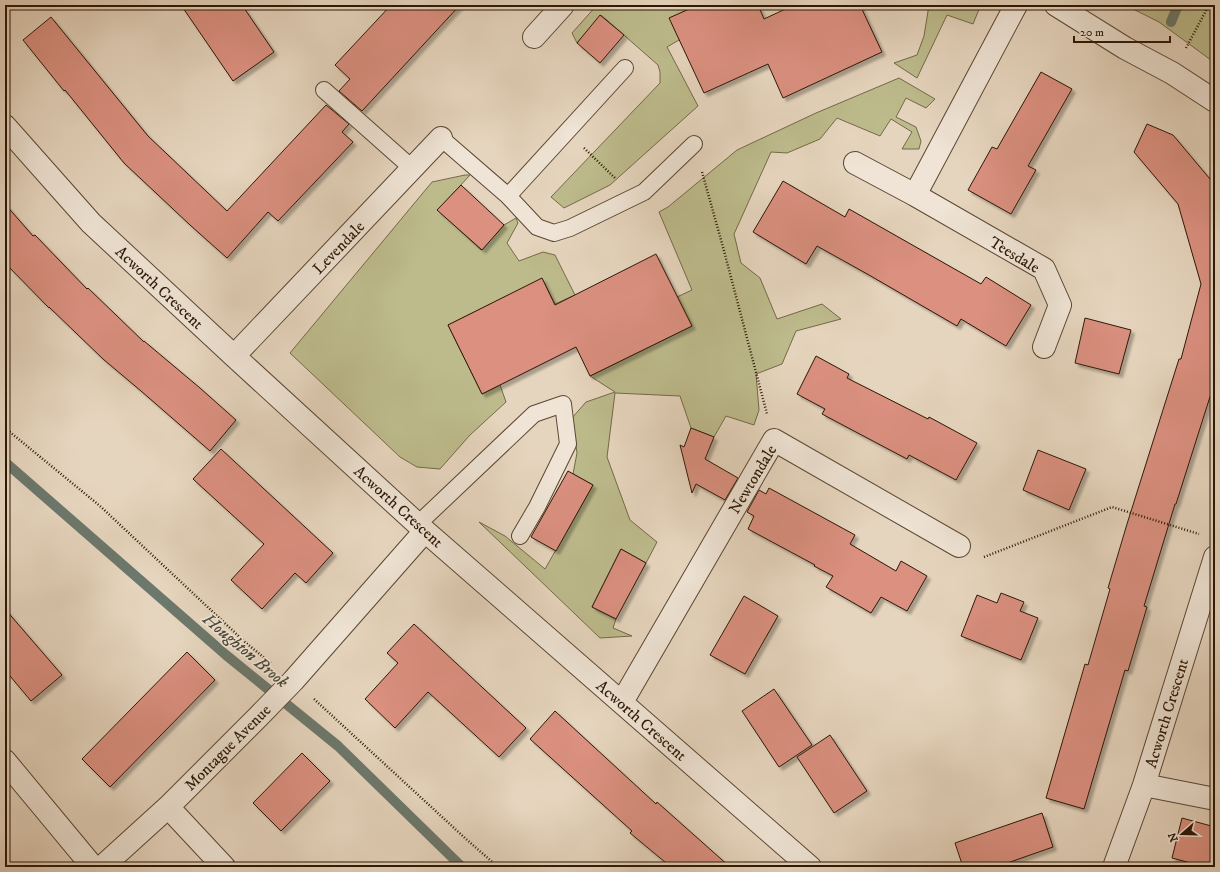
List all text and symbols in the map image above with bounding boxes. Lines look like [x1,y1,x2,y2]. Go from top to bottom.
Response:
scale bar [1074,18,1170,44]
text: 20 m [1080,25,1104,40]
street label: Levendale [309,217,369,278]
street label: Teesdale [986,232,1044,278]
street label: Acworth Crescent [111,242,208,334]
street label: Newtondale [724,441,781,518]
street label: Acworth Crescent [350,461,447,552]
water label: Houghton Brook [197,608,293,694]
street label: Acworth Crescent [1141,656,1193,770]
street label: Acworth Crescent [592,676,691,765]
street label: Montague Avenue [180,700,275,795]
north arrow [1162,814,1202,854]
text: N [1165,830,1182,844]

